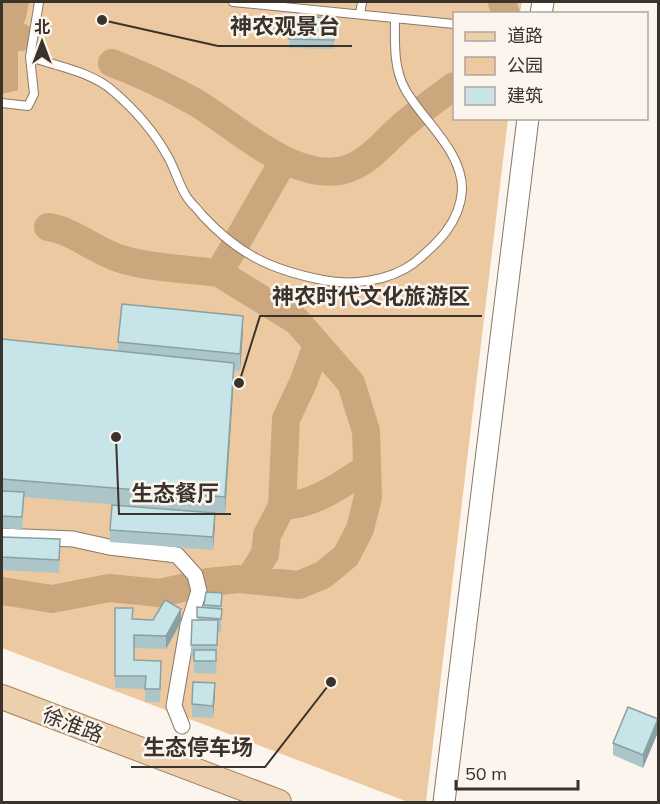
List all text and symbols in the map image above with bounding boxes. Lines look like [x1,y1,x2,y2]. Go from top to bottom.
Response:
callout: 神农观景台 [218,6,352,46]
north arrow [12,12,72,72]
text: 神农观景台 [230,12,340,40]
legend [453,12,648,120]
text: 北 [34,17,50,37]
text: 道路 [507,24,543,47]
text: 公园 [507,54,543,77]
text: 建筑 [507,84,543,107]
callout: 神农时代文化旅游区 [260,276,482,316]
text: 神农时代文化旅游区 [272,282,470,310]
callout: 生态餐厅 [119,474,231,514]
text: 生态餐厅 [131,479,219,507]
street label: 徐淮路 [39,701,107,747]
callout: 生态停车场 [131,727,265,767]
text: 生态停车场 [143,733,253,761]
scale bar [456,753,578,791]
text: 50 m [465,762,507,785]

